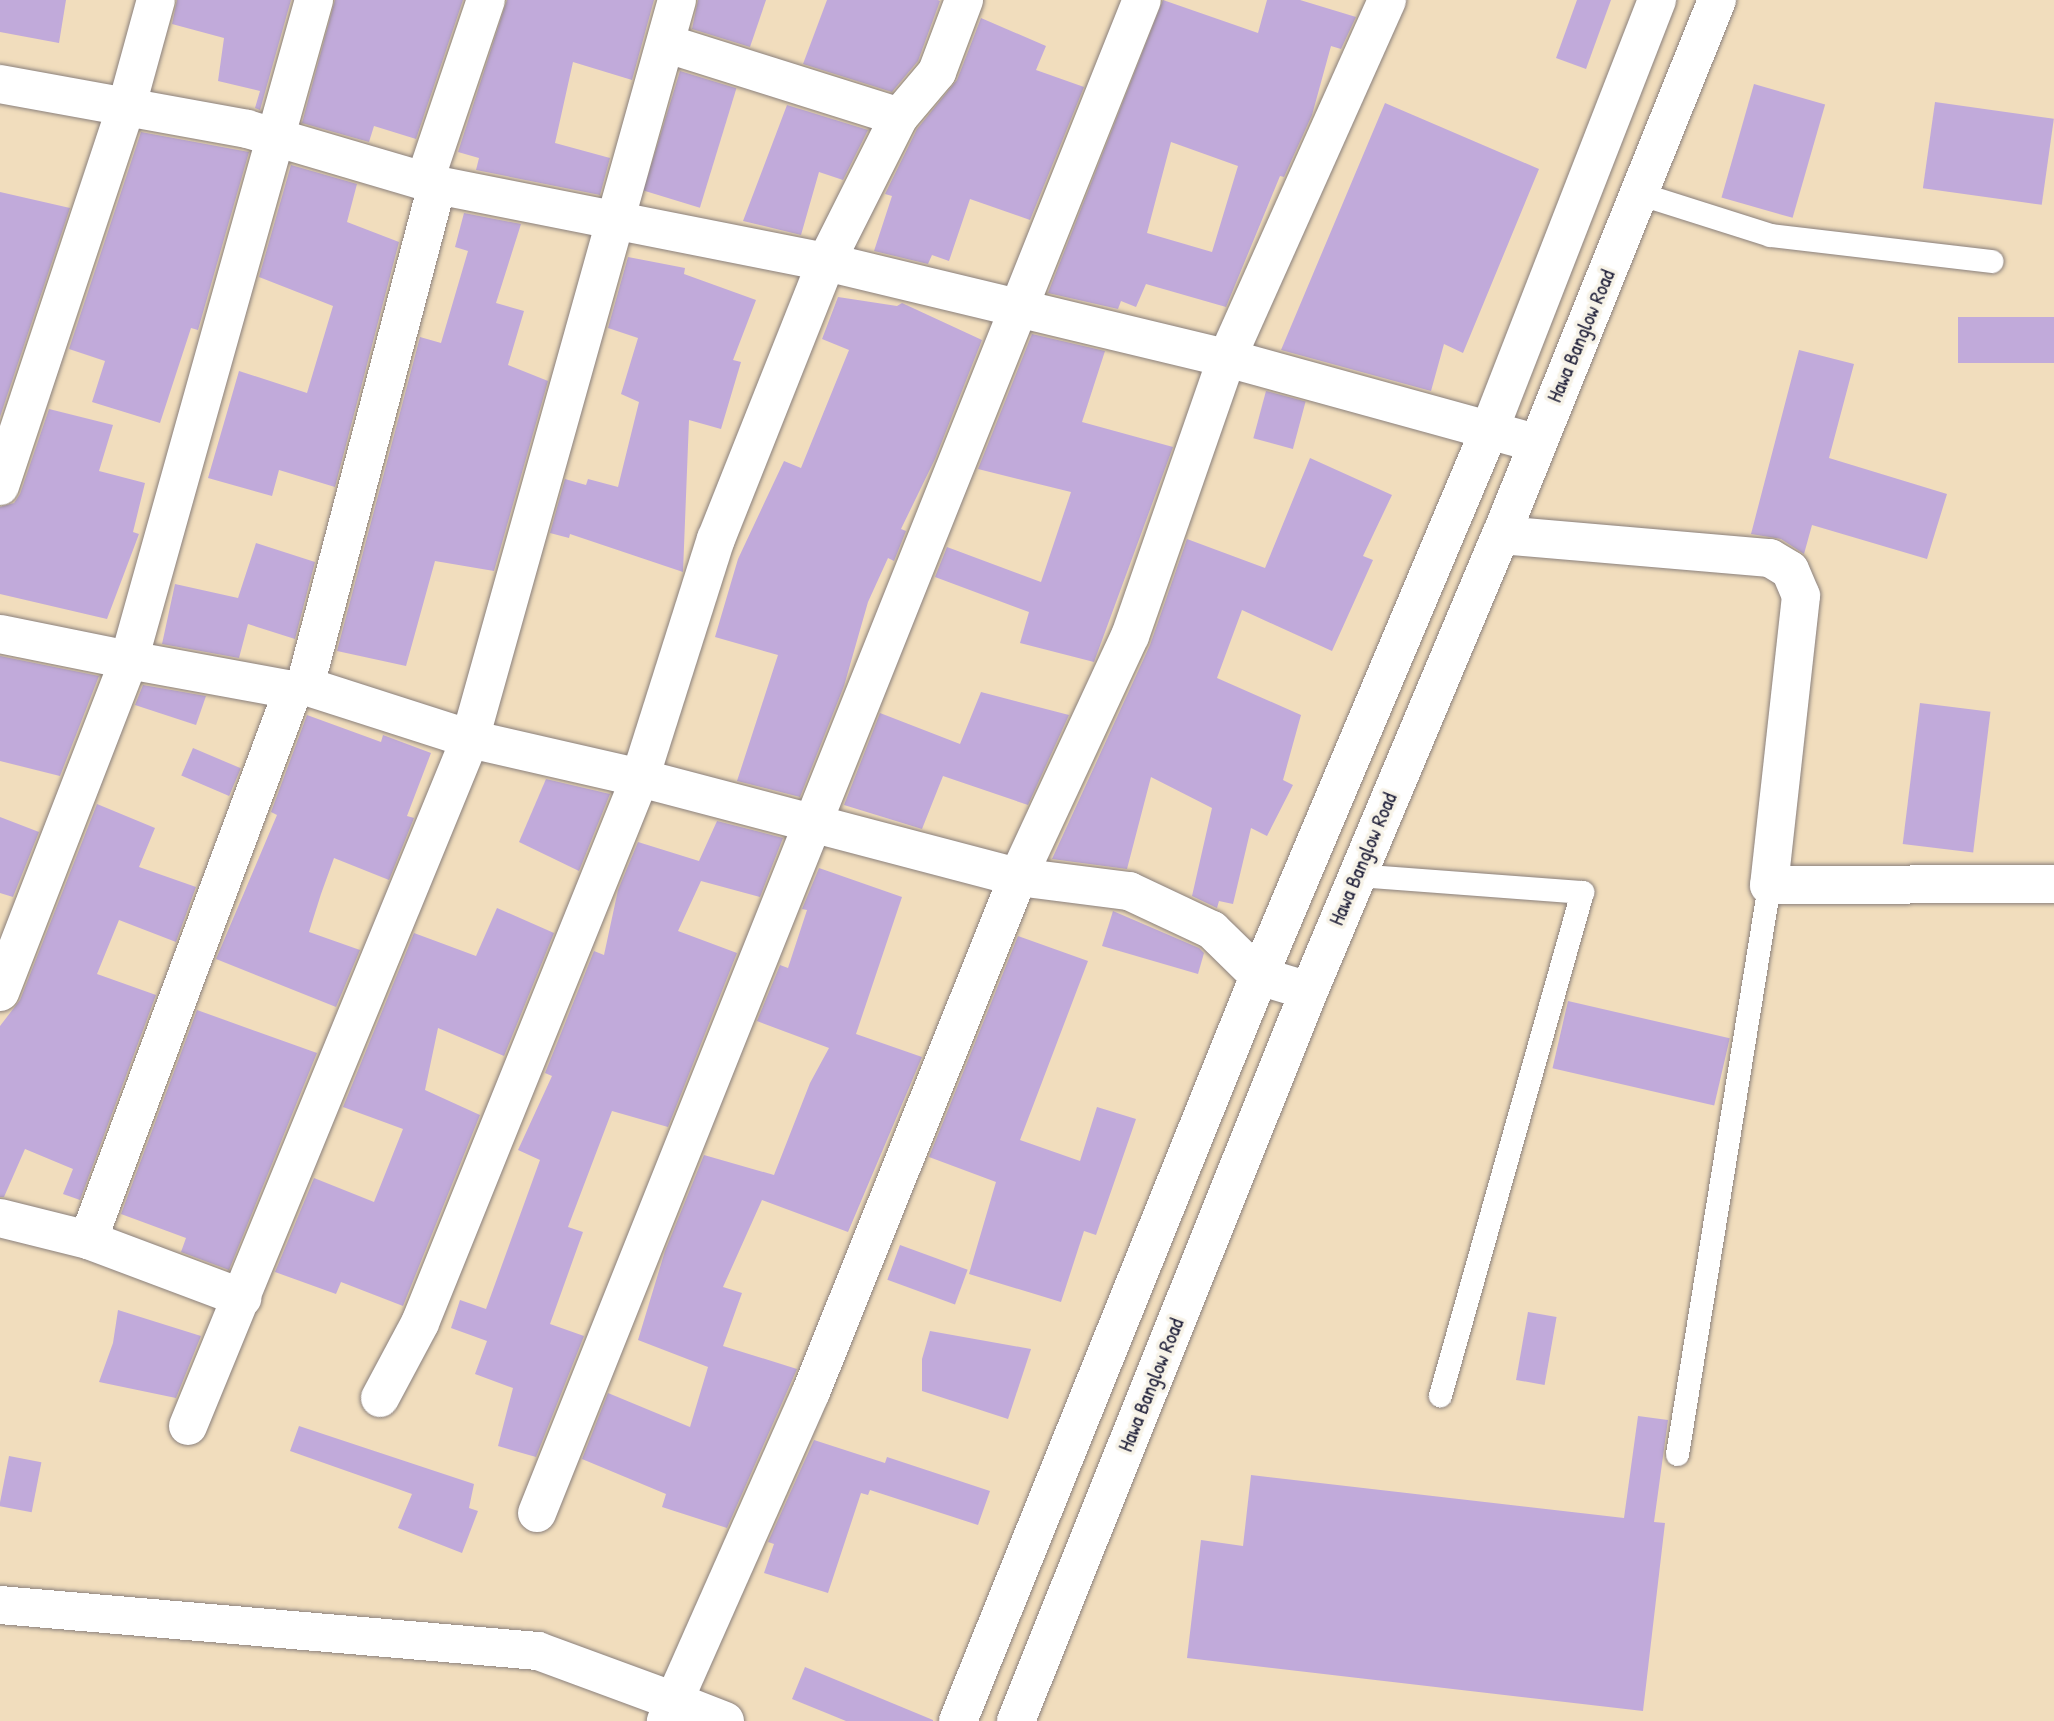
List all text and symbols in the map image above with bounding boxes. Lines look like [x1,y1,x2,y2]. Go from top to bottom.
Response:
street label: Hawa Banglow Road [1542,266,1620,406]
street label: Hawa Banglow Road [1324,789,1402,929]
street label: Hawa Banglow Road [1113,1315,1189,1455]

